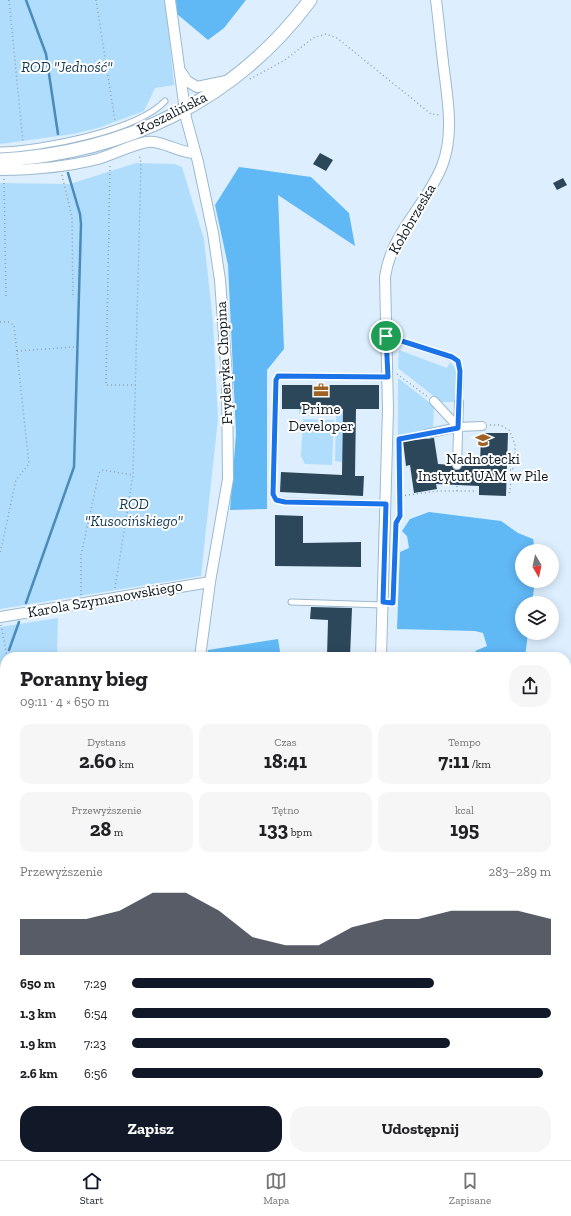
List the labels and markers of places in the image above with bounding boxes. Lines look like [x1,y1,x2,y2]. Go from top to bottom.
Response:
pin [369,319,403,353]
office icon: Prime Developer [312,381,330,399]
place label: Prime Developer [288,400,354,435]
school or university icon: Nadnotecki Instytut UAM w Pile [474,431,492,449]
place label: Nadnotecki Instytut UAM w Pile [418,450,548,485]

